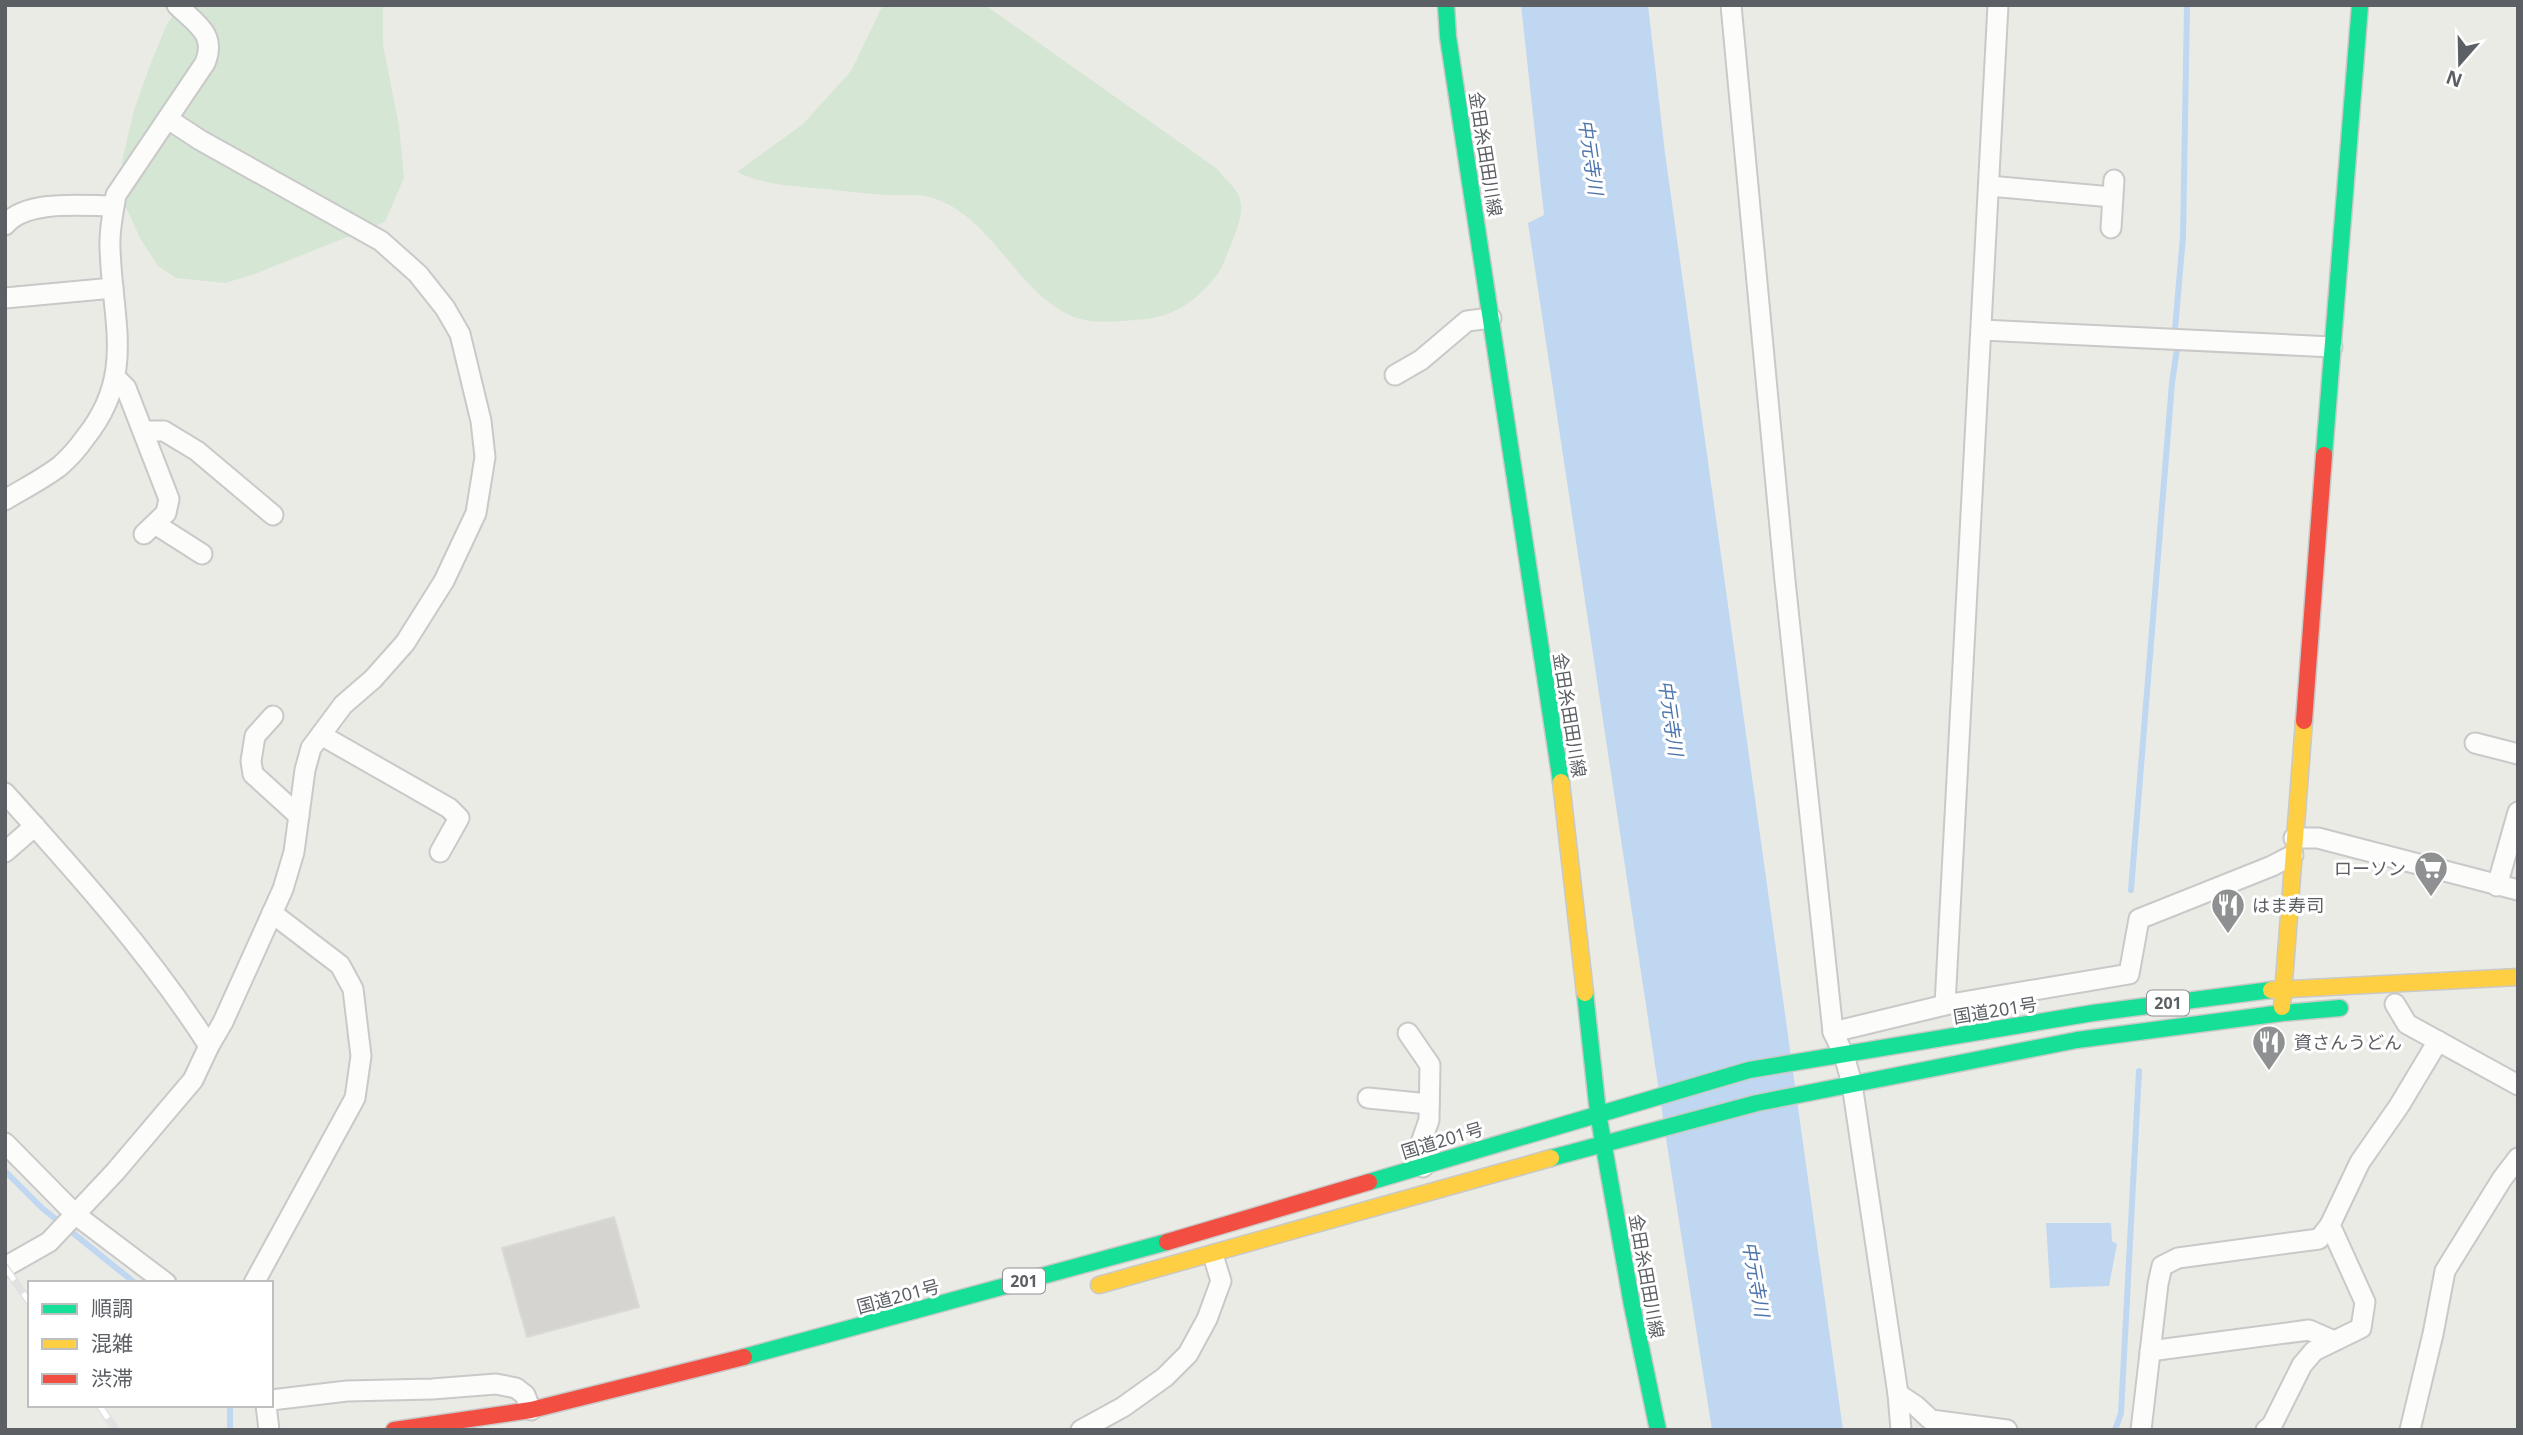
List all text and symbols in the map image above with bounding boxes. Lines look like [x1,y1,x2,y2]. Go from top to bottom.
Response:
north arrow [2425,28,2495,98]
text: N [2442,64,2466,94]
street label: 金田糸田田川線 [1464,90,1508,218]
water label: 中元寺川 [1573,118,1609,198]
street label: 金田糸田田川線 [1548,651,1592,779]
water label: 中元寺川 [1653,679,1689,759]
supermarket icon: ローソン [2412,849,2450,898]
place label: ローソン [2334,856,2406,880]
restaurant icon: はま寿司 [2209,886,2247,935]
place label: はま寿司 [2252,893,2324,917]
road number: 201 [2147,990,2189,1015]
street label: 国道201号 [1951,992,2039,1028]
restaurant icon: 資さんうどん [2250,1023,2288,1072]
place label: 資さんうどん [2294,1030,2402,1054]
street label: 国道201号 [1398,1116,1486,1164]
street label: 金田糸田田川線 [1624,1212,1670,1340]
water label: 中元寺川 [1737,1239,1776,1321]
road number: 201 [1003,1268,1045,1294]
street label: 国道201号 [854,1273,942,1319]
legend [28,1281,273,1407]
text: 順調 [91,1294,133,1322]
text: 混雑 [91,1329,133,1357]
text: 渋滞 [91,1364,133,1392]

